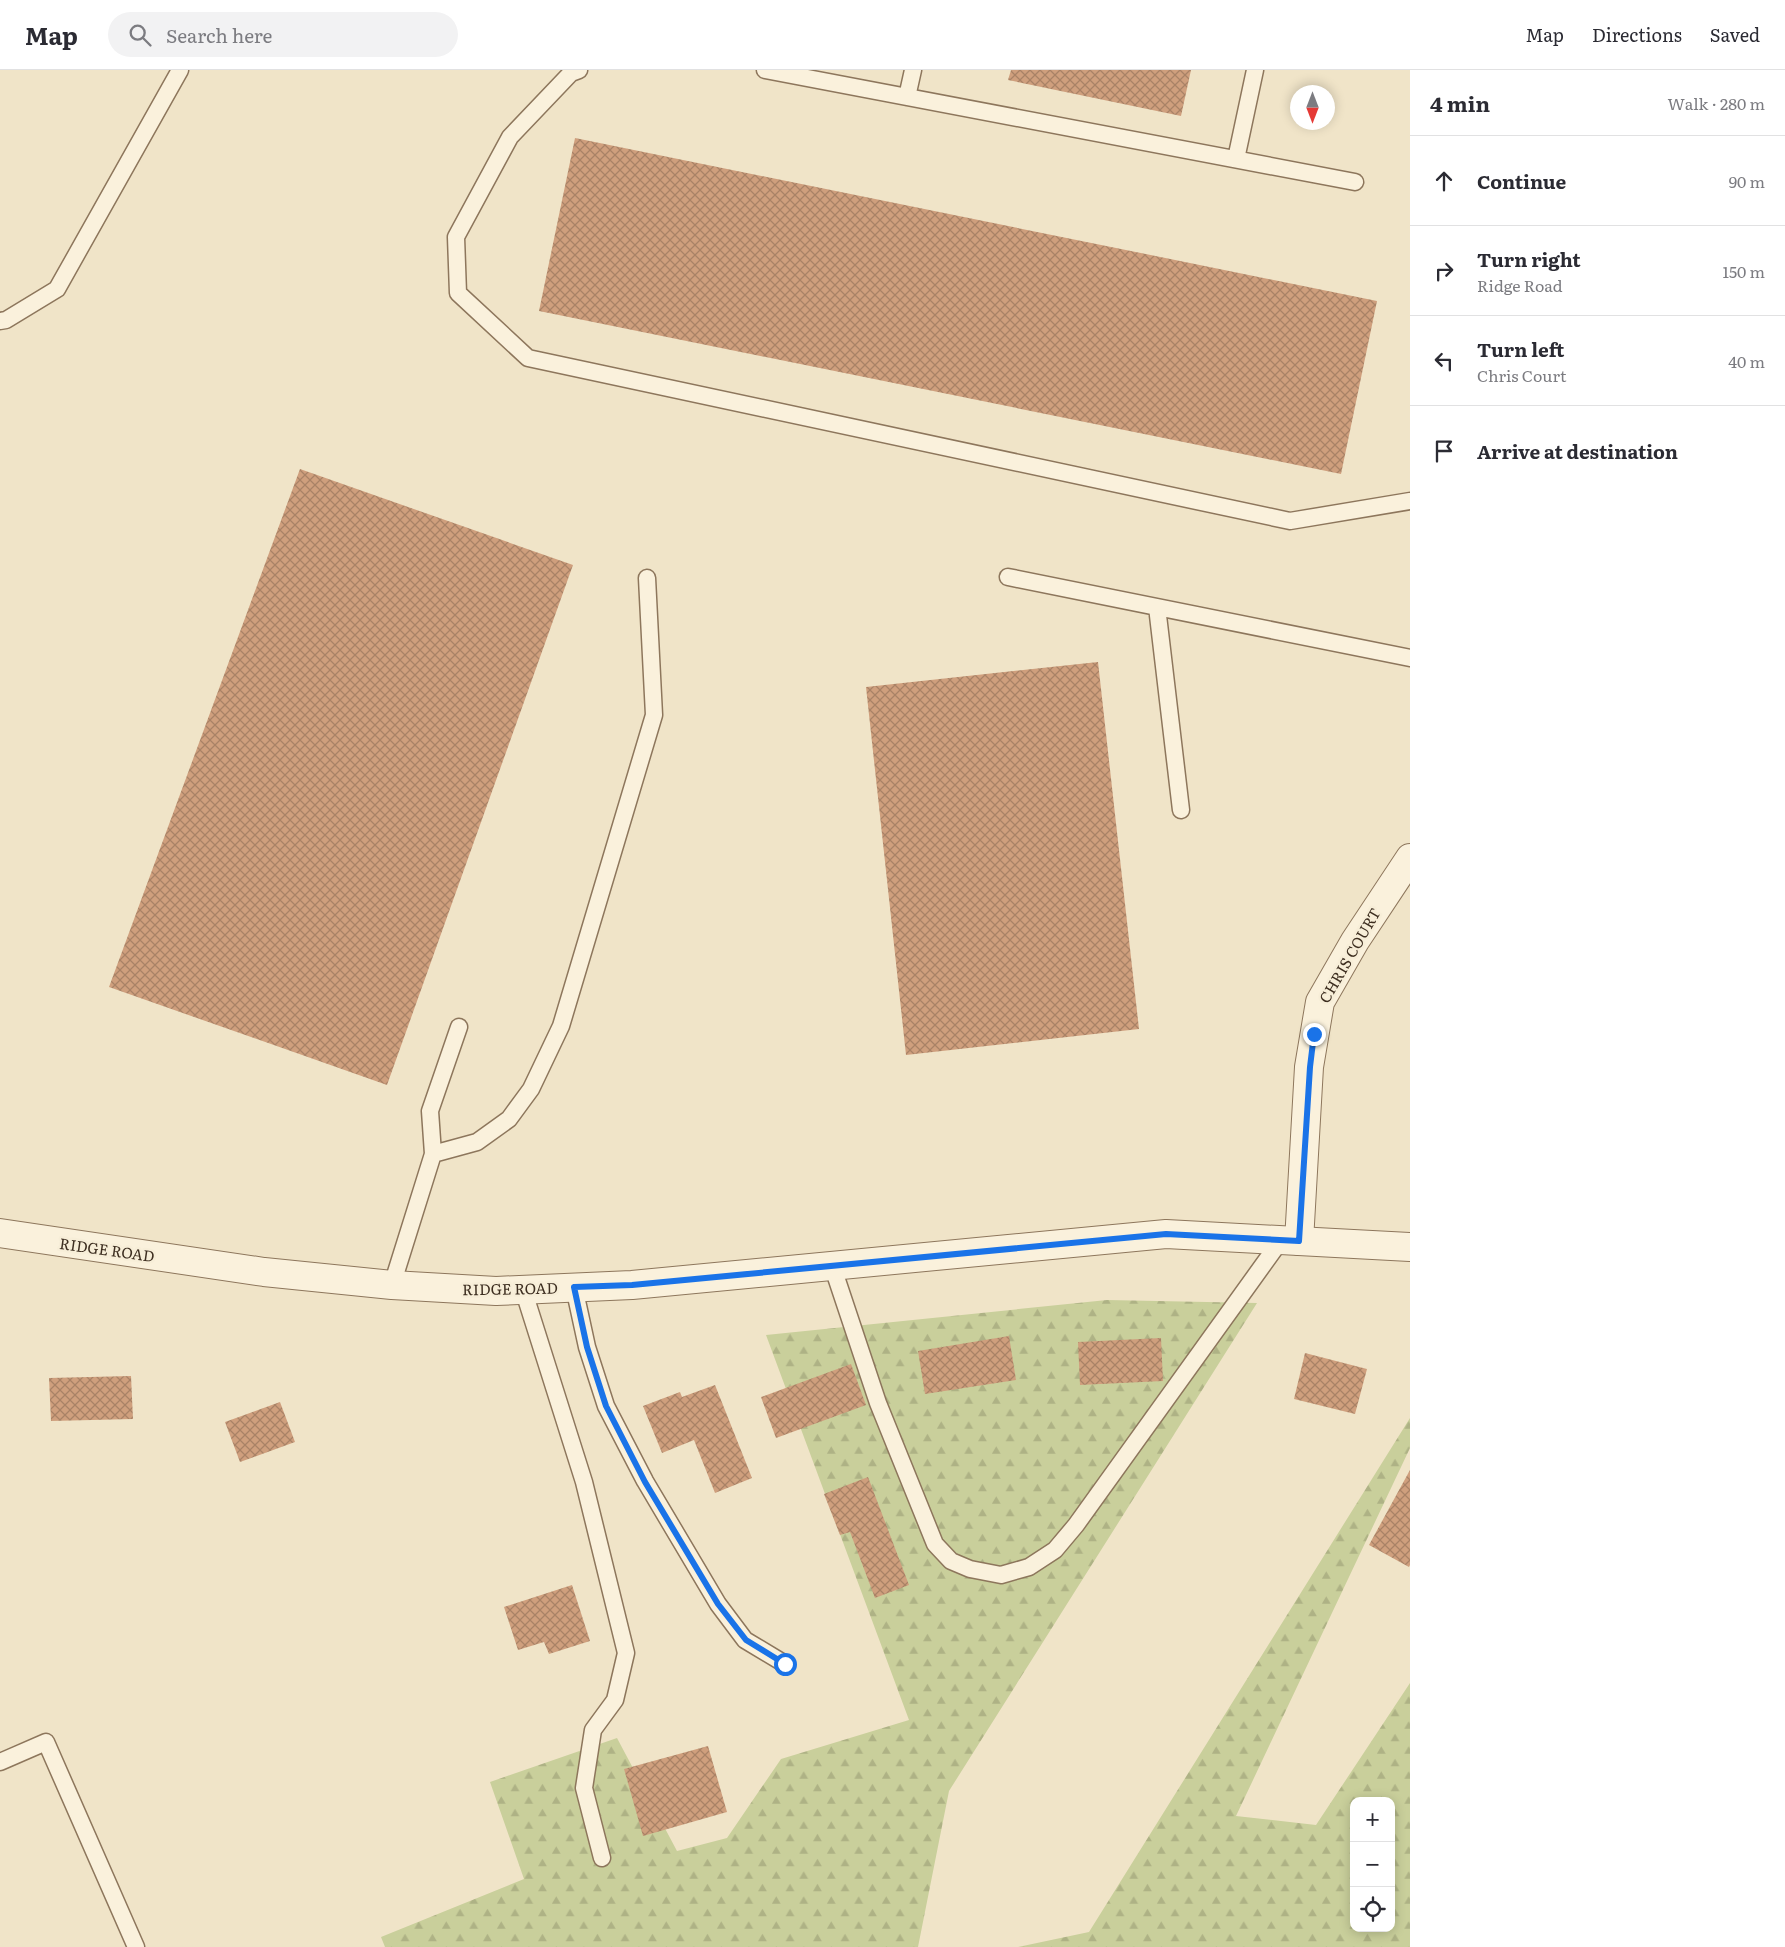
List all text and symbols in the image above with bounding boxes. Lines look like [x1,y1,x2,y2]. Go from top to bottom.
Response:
search box [108,12,458,57]
text: Map [25,17,78,52]
icon: search [126,21,154,49]
text: Search here [166,21,272,49]
text: Map [1526,21,1564,48]
text: Directions [1592,21,1682,48]
text: Saved [1710,21,1760,48]
north arrow [1290,85,1335,130]
text: 4 min [1430,87,1490,118]
text: Walk · 280 m [1667,91,1765,115]
icon: ahead [1430,167,1458,195]
text: Continue [1477,167,1566,195]
text: 90 m [1729,169,1765,193]
text: Turn right [1477,245,1581,273]
icon: right [1430,257,1458,285]
text: 150 m [1722,259,1765,283]
text: Ridge Road [1477,273,1563,297]
text: Turn left [1477,335,1564,363]
icon: left [1430,347,1458,375]
text: 40 m [1728,349,1765,373]
text: Chris Court [1477,363,1566,387]
icon: arrive [1430,437,1458,465]
text: Arrive at destination [1477,437,1678,465]
street label: CHRIS COURT [1312,903,1386,1007]
route end [1303,1023,1326,1046]
street label: RIDGE ROAD [58,1231,156,1267]
street label: RIDGE ROAD [462,1276,558,1300]
route start [774,1653,797,1676]
map controls [1350,1797,1395,1932]
button: + [1350,1797,1395,1842]
button: − [1350,1842,1395,1887]
button: locate [1350,1887,1395,1932]

